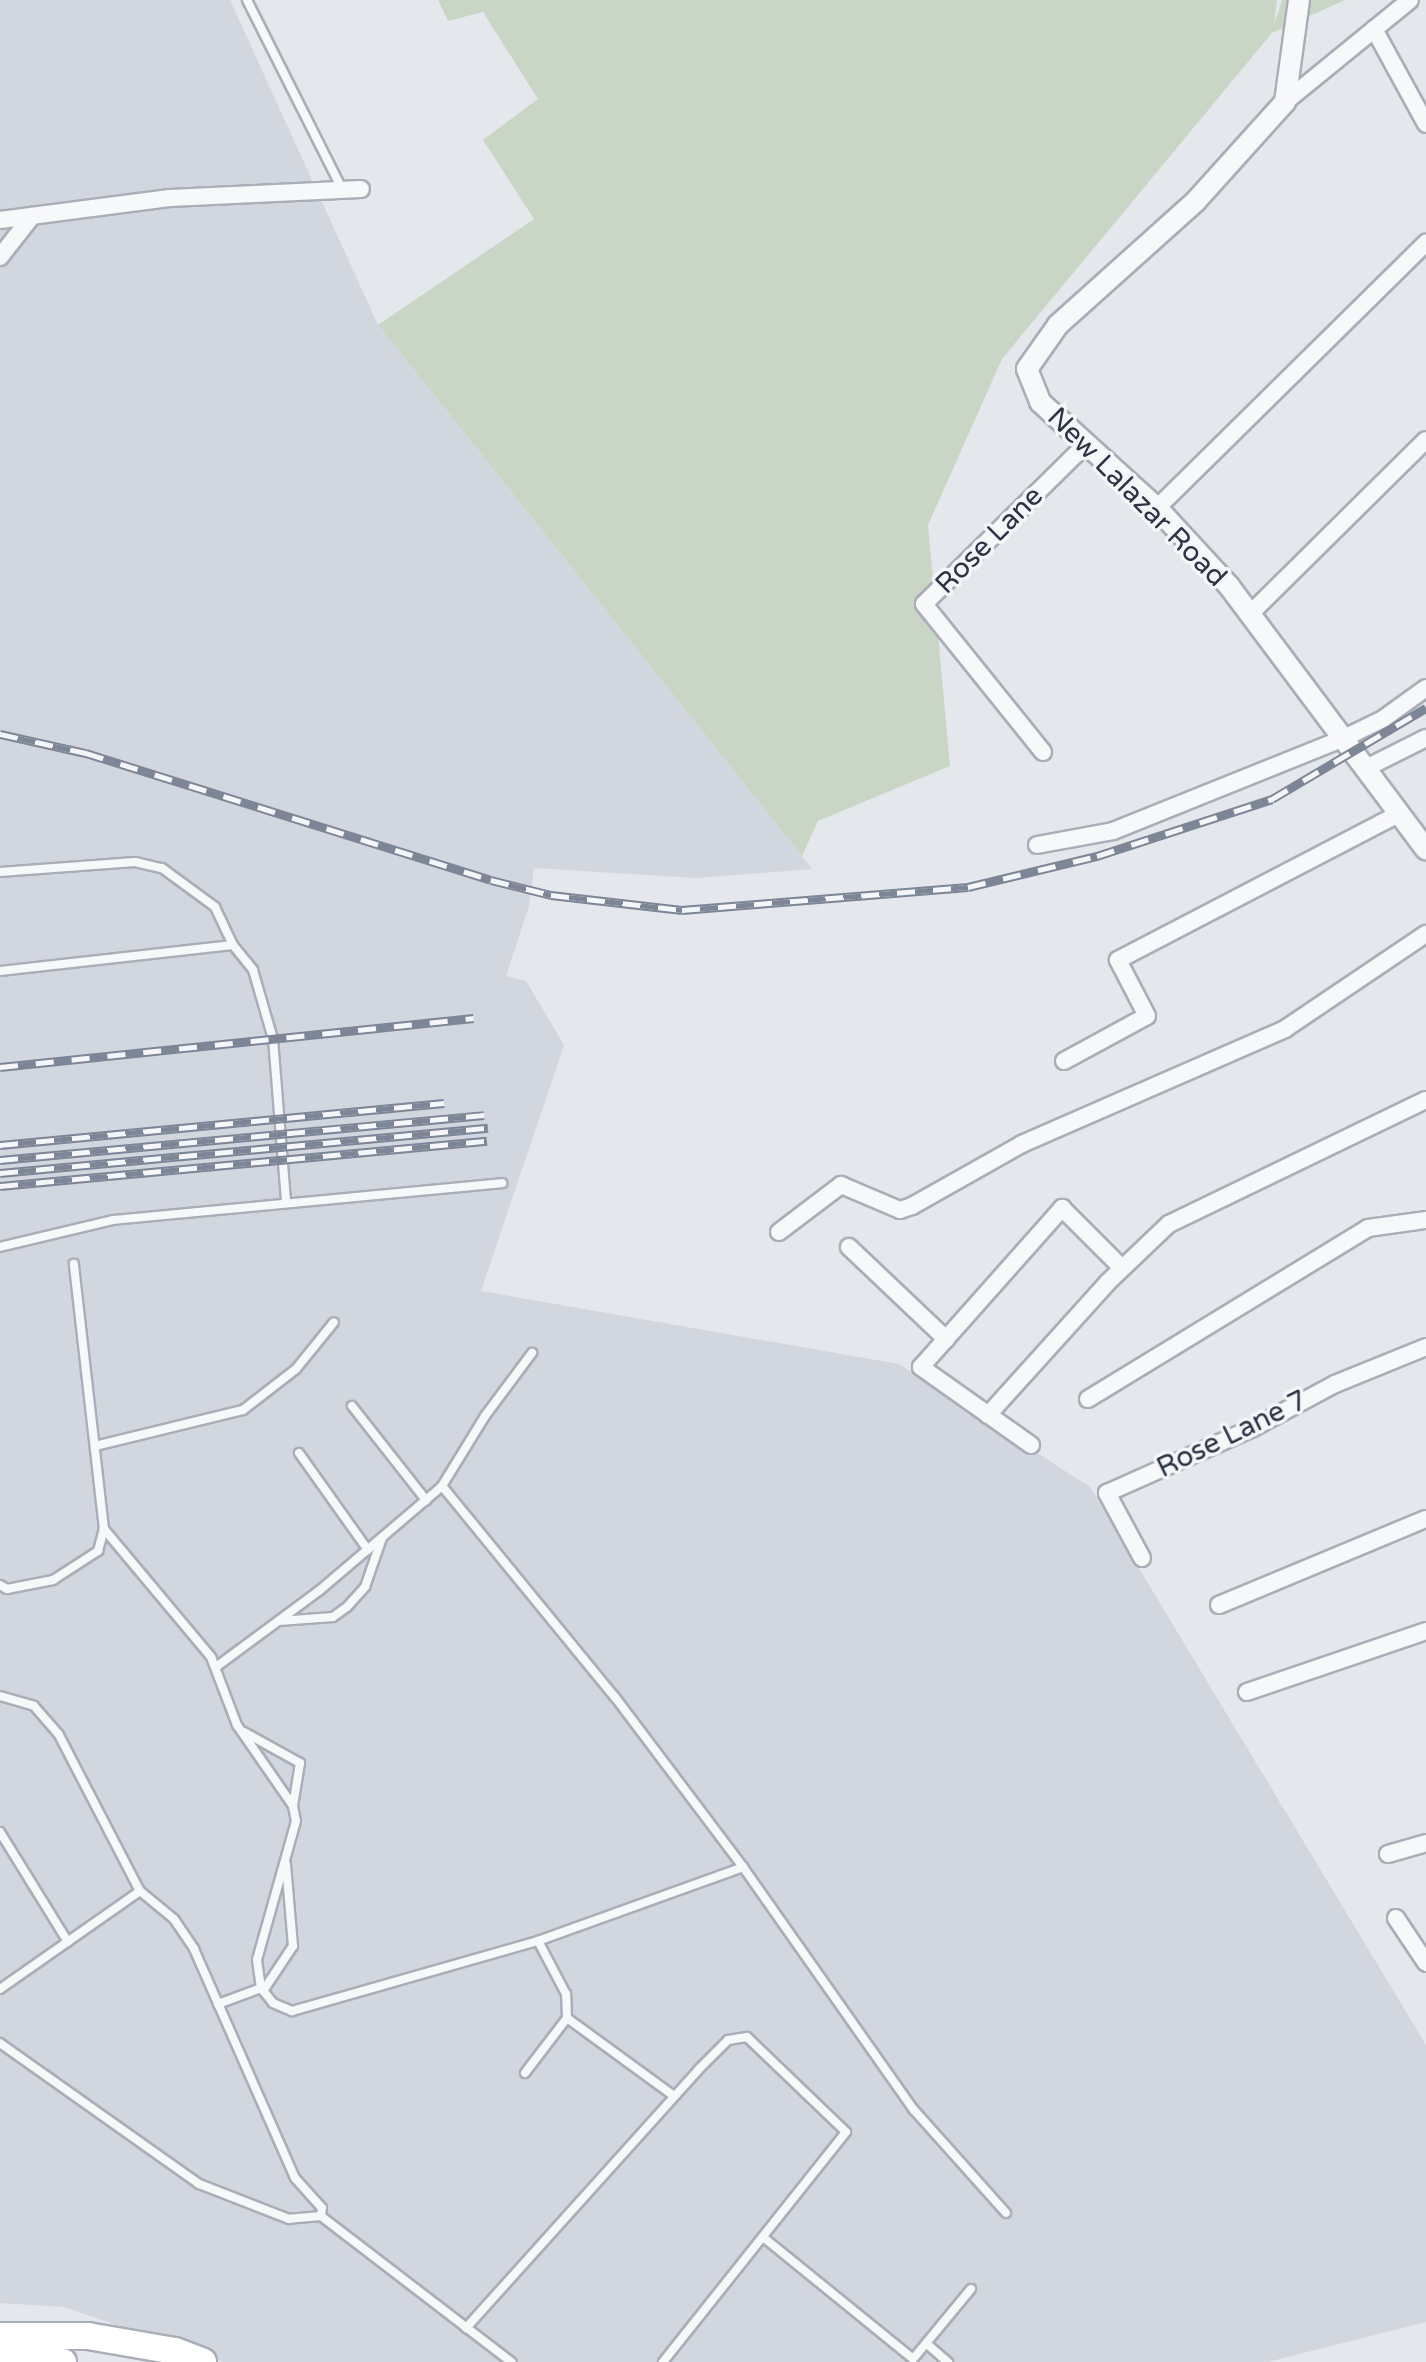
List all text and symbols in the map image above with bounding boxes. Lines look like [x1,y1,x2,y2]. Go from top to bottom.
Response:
street label: New Lalazar Road [1040,400,1234,594]
street label: Rose Lane [928,479,1050,601]
street label: Rose Lane 7 [1151,1383,1313,1485]

